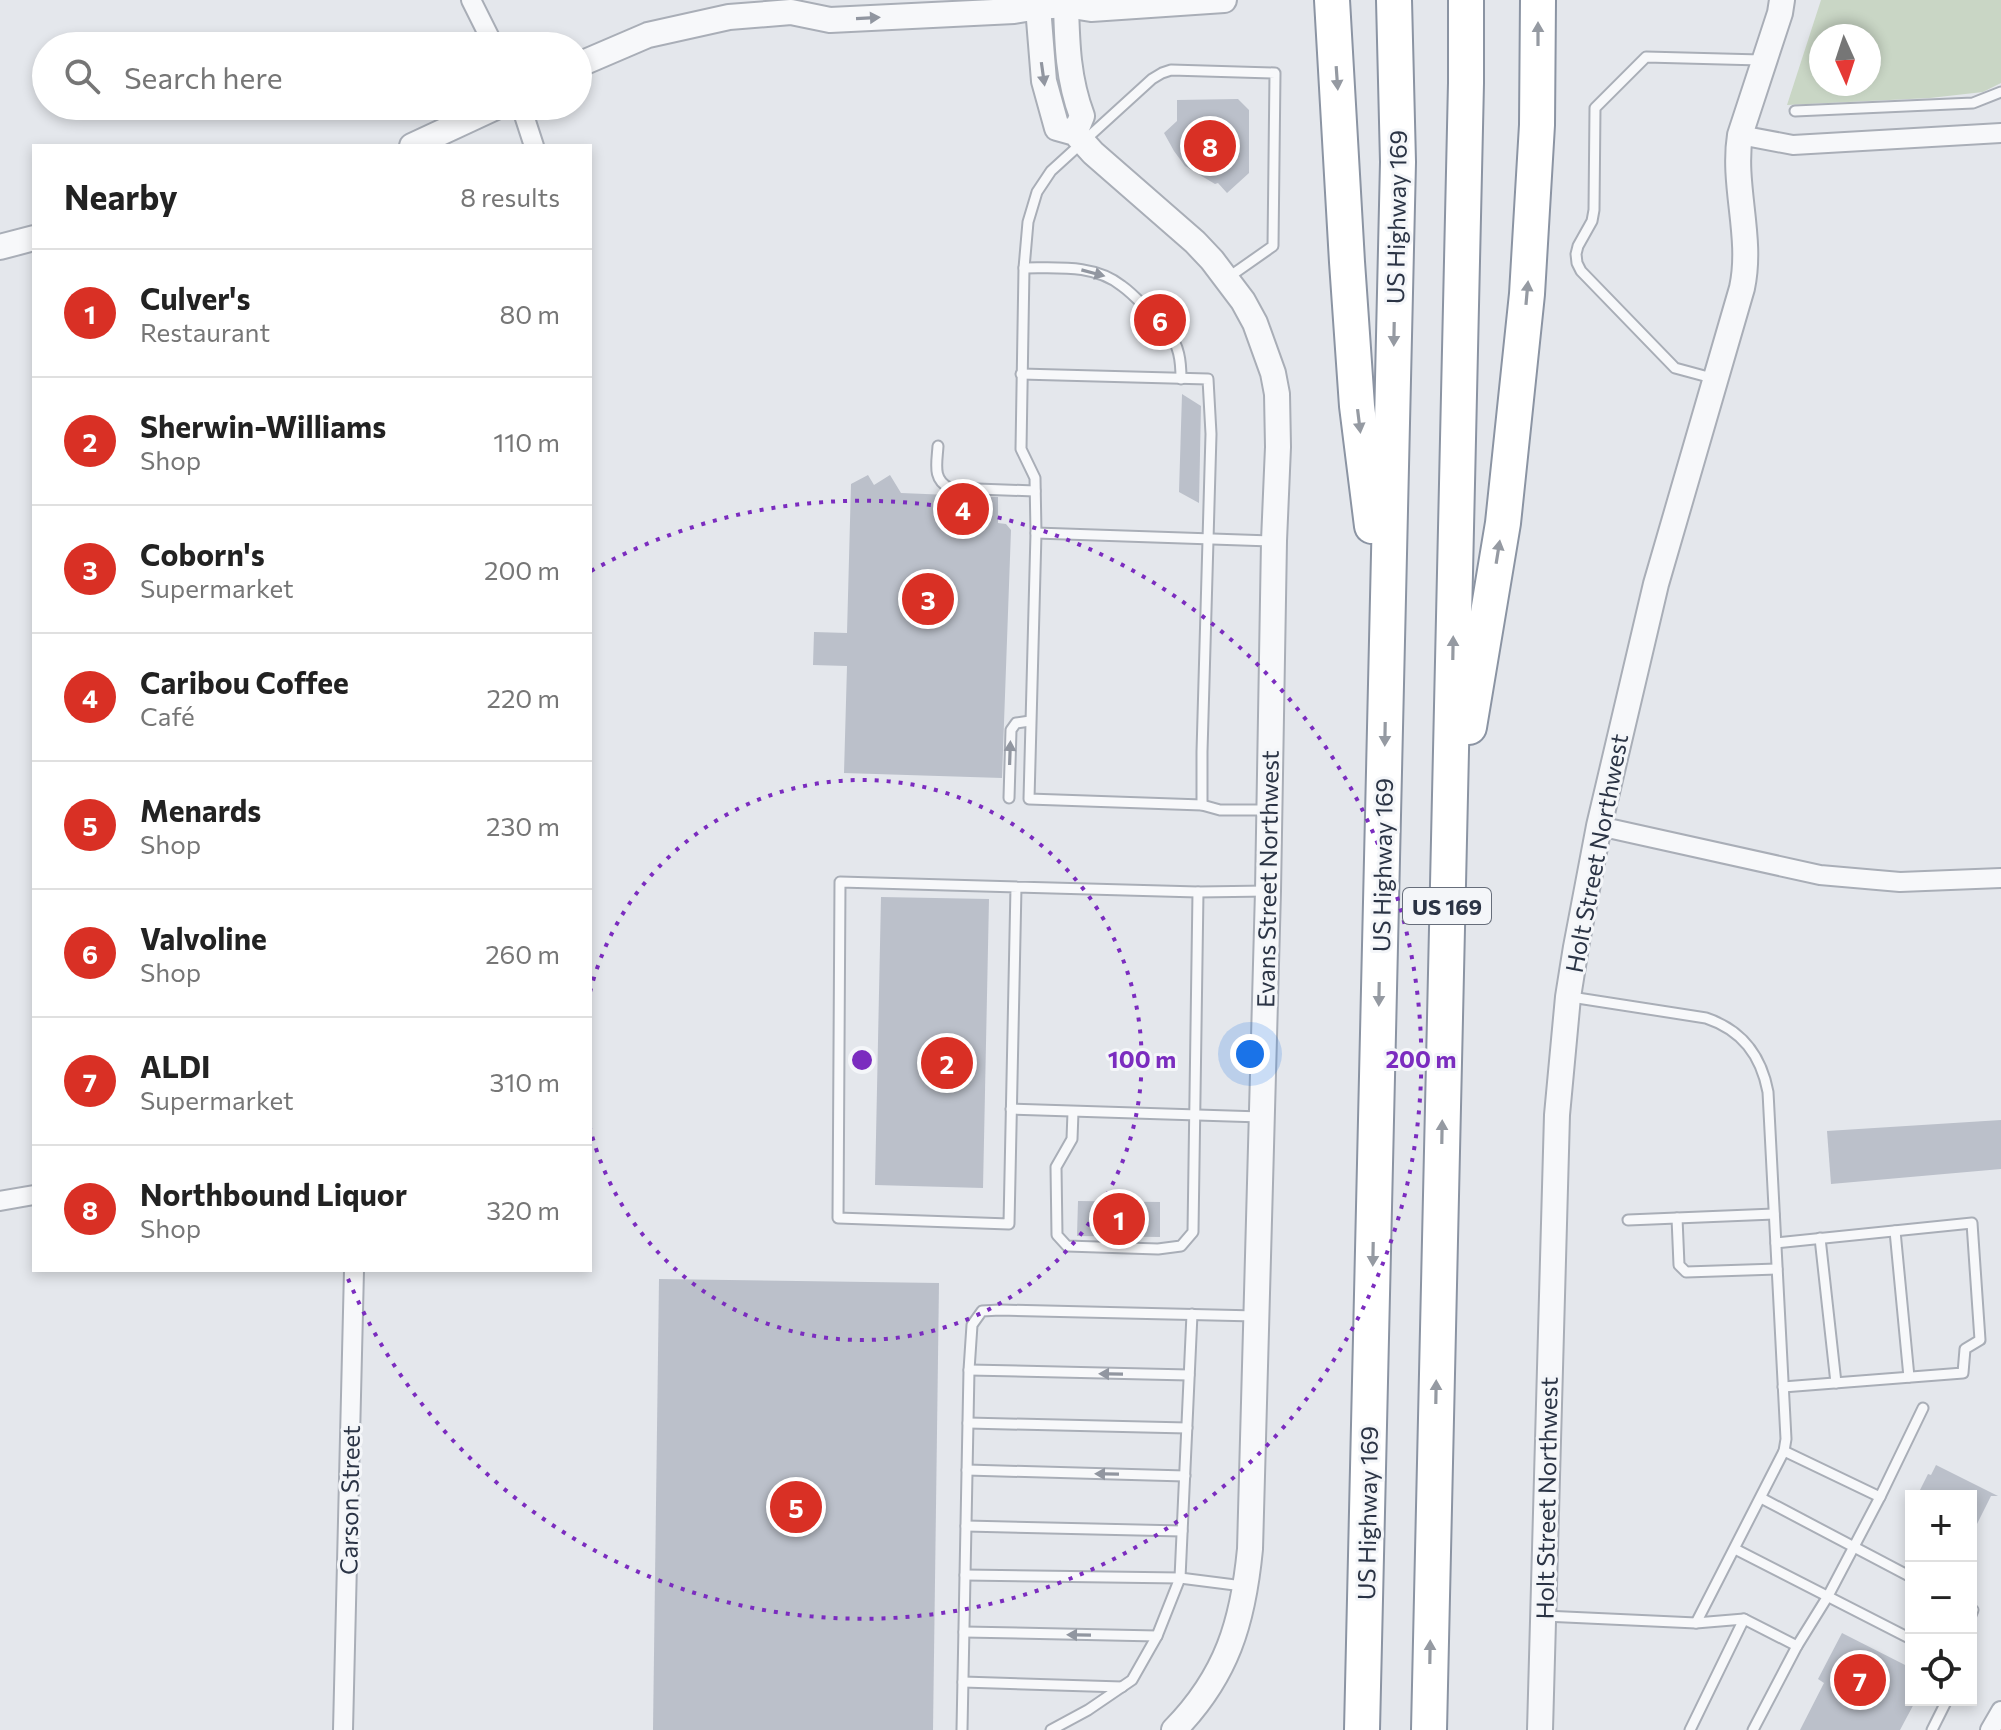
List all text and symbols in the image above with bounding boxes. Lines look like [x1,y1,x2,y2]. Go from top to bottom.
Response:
one-way arrow [856,11,881,24]
one-way arrow [1532,21,1544,46]
north arrow [1809,24,1881,96]
search box [32,32,592,120]
icon: search [60,54,104,98]
text: Search here [124,58,283,95]
one-way arrow [1037,61,1050,86]
one-way arrow [1331,66,1344,91]
pin: 8 [1184,116,1236,176]
street label: US Highway 169 [1380,130,1412,304]
text: Nearby [64,175,178,217]
text: 8 results [460,181,560,212]
one-way arrow [1081,267,1106,279]
text: Culver's [140,279,250,316]
one-way arrow [1521,280,1534,305]
pin: 6 [1134,290,1186,350]
text: 1 [84,298,96,329]
text: 80 m [500,298,560,329]
text: Restaurant [140,316,270,347]
one-way arrow [1388,322,1400,347]
text: Sherwin-Williams [140,407,386,444]
one-way arrow [1353,409,1366,434]
text: 2 [83,426,97,457]
text: 110 m [493,426,560,457]
text: Shop [140,444,201,475]
pin: 4 [937,479,989,539]
text: Coborn's [140,535,265,572]
one-way arrow [1492,539,1505,564]
text: 3 [82,554,98,585]
text: 200 m [484,554,560,585]
pin: 3 [902,569,954,629]
text: Supermarket [140,572,294,603]
one-way arrow [1447,635,1459,660]
text: Caribou Coffee [140,663,349,700]
text: 4 [82,682,98,713]
text: 220 m [487,682,560,713]
text: Café [140,700,195,731]
one-way arrow [1378,722,1391,747]
street label: Holt Street Northwest [1559,731,1633,975]
one-way arrow [1004,740,1017,765]
street label: Evans Street Northwest [1250,750,1284,1008]
street label: US Highway 169 [1366,778,1398,952]
text: Menards [140,791,261,828]
text: 5 [82,810,98,841]
text: 230 m [486,810,560,841]
text: Shop [140,828,201,859]
road number: US 169 [1403,888,1491,924]
text: Valvoline [140,919,267,956]
text: 6 [82,938,98,969]
text: 260 m [485,938,560,969]
text: Shop [140,956,201,987]
one-way arrow [1372,982,1385,1007]
pin: 2 [921,1033,973,1093]
your location [1230,1034,1270,1074]
text: 100 m [1108,1044,1176,1073]
text: 200 m [1386,1044,1456,1073]
centre of rings [848,1046,876,1074]
text: ALDI [140,1047,210,1084]
text: 7 [83,1066,97,1097]
text: 310 m [489,1066,560,1097]
text: Supermarket [140,1084,294,1115]
one-way arrow [1436,1119,1448,1144]
text: Northbound Liquor [140,1175,407,1212]
pin: 1 [1093,1189,1145,1249]
text: 8 [82,1194,98,1225]
text: 320 m [486,1194,560,1225]
text: Shop [140,1212,201,1243]
one-way arrow [1366,1242,1379,1267]
one-way arrow [1098,1367,1123,1380]
street label: Holt Street Northwest [1529,1376,1563,1620]
one-way arrow [1430,1379,1442,1404]
street label: Carson Street [333,1425,365,1575]
street label: US Highway 169 [1351,1426,1383,1600]
one-way arrow [1094,1468,1119,1480]
pin: 5 [770,1477,822,1537]
map controls [1905,1490,1977,1706]
button: + [1905,1490,1977,1562]
button: − [1905,1562,1977,1634]
one-way arrow [1066,1628,1091,1641]
button: locate [1905,1634,1977,1706]
one-way arrow [1424,1639,1437,1664]
pin: 7 [1834,1650,1886,1710]

